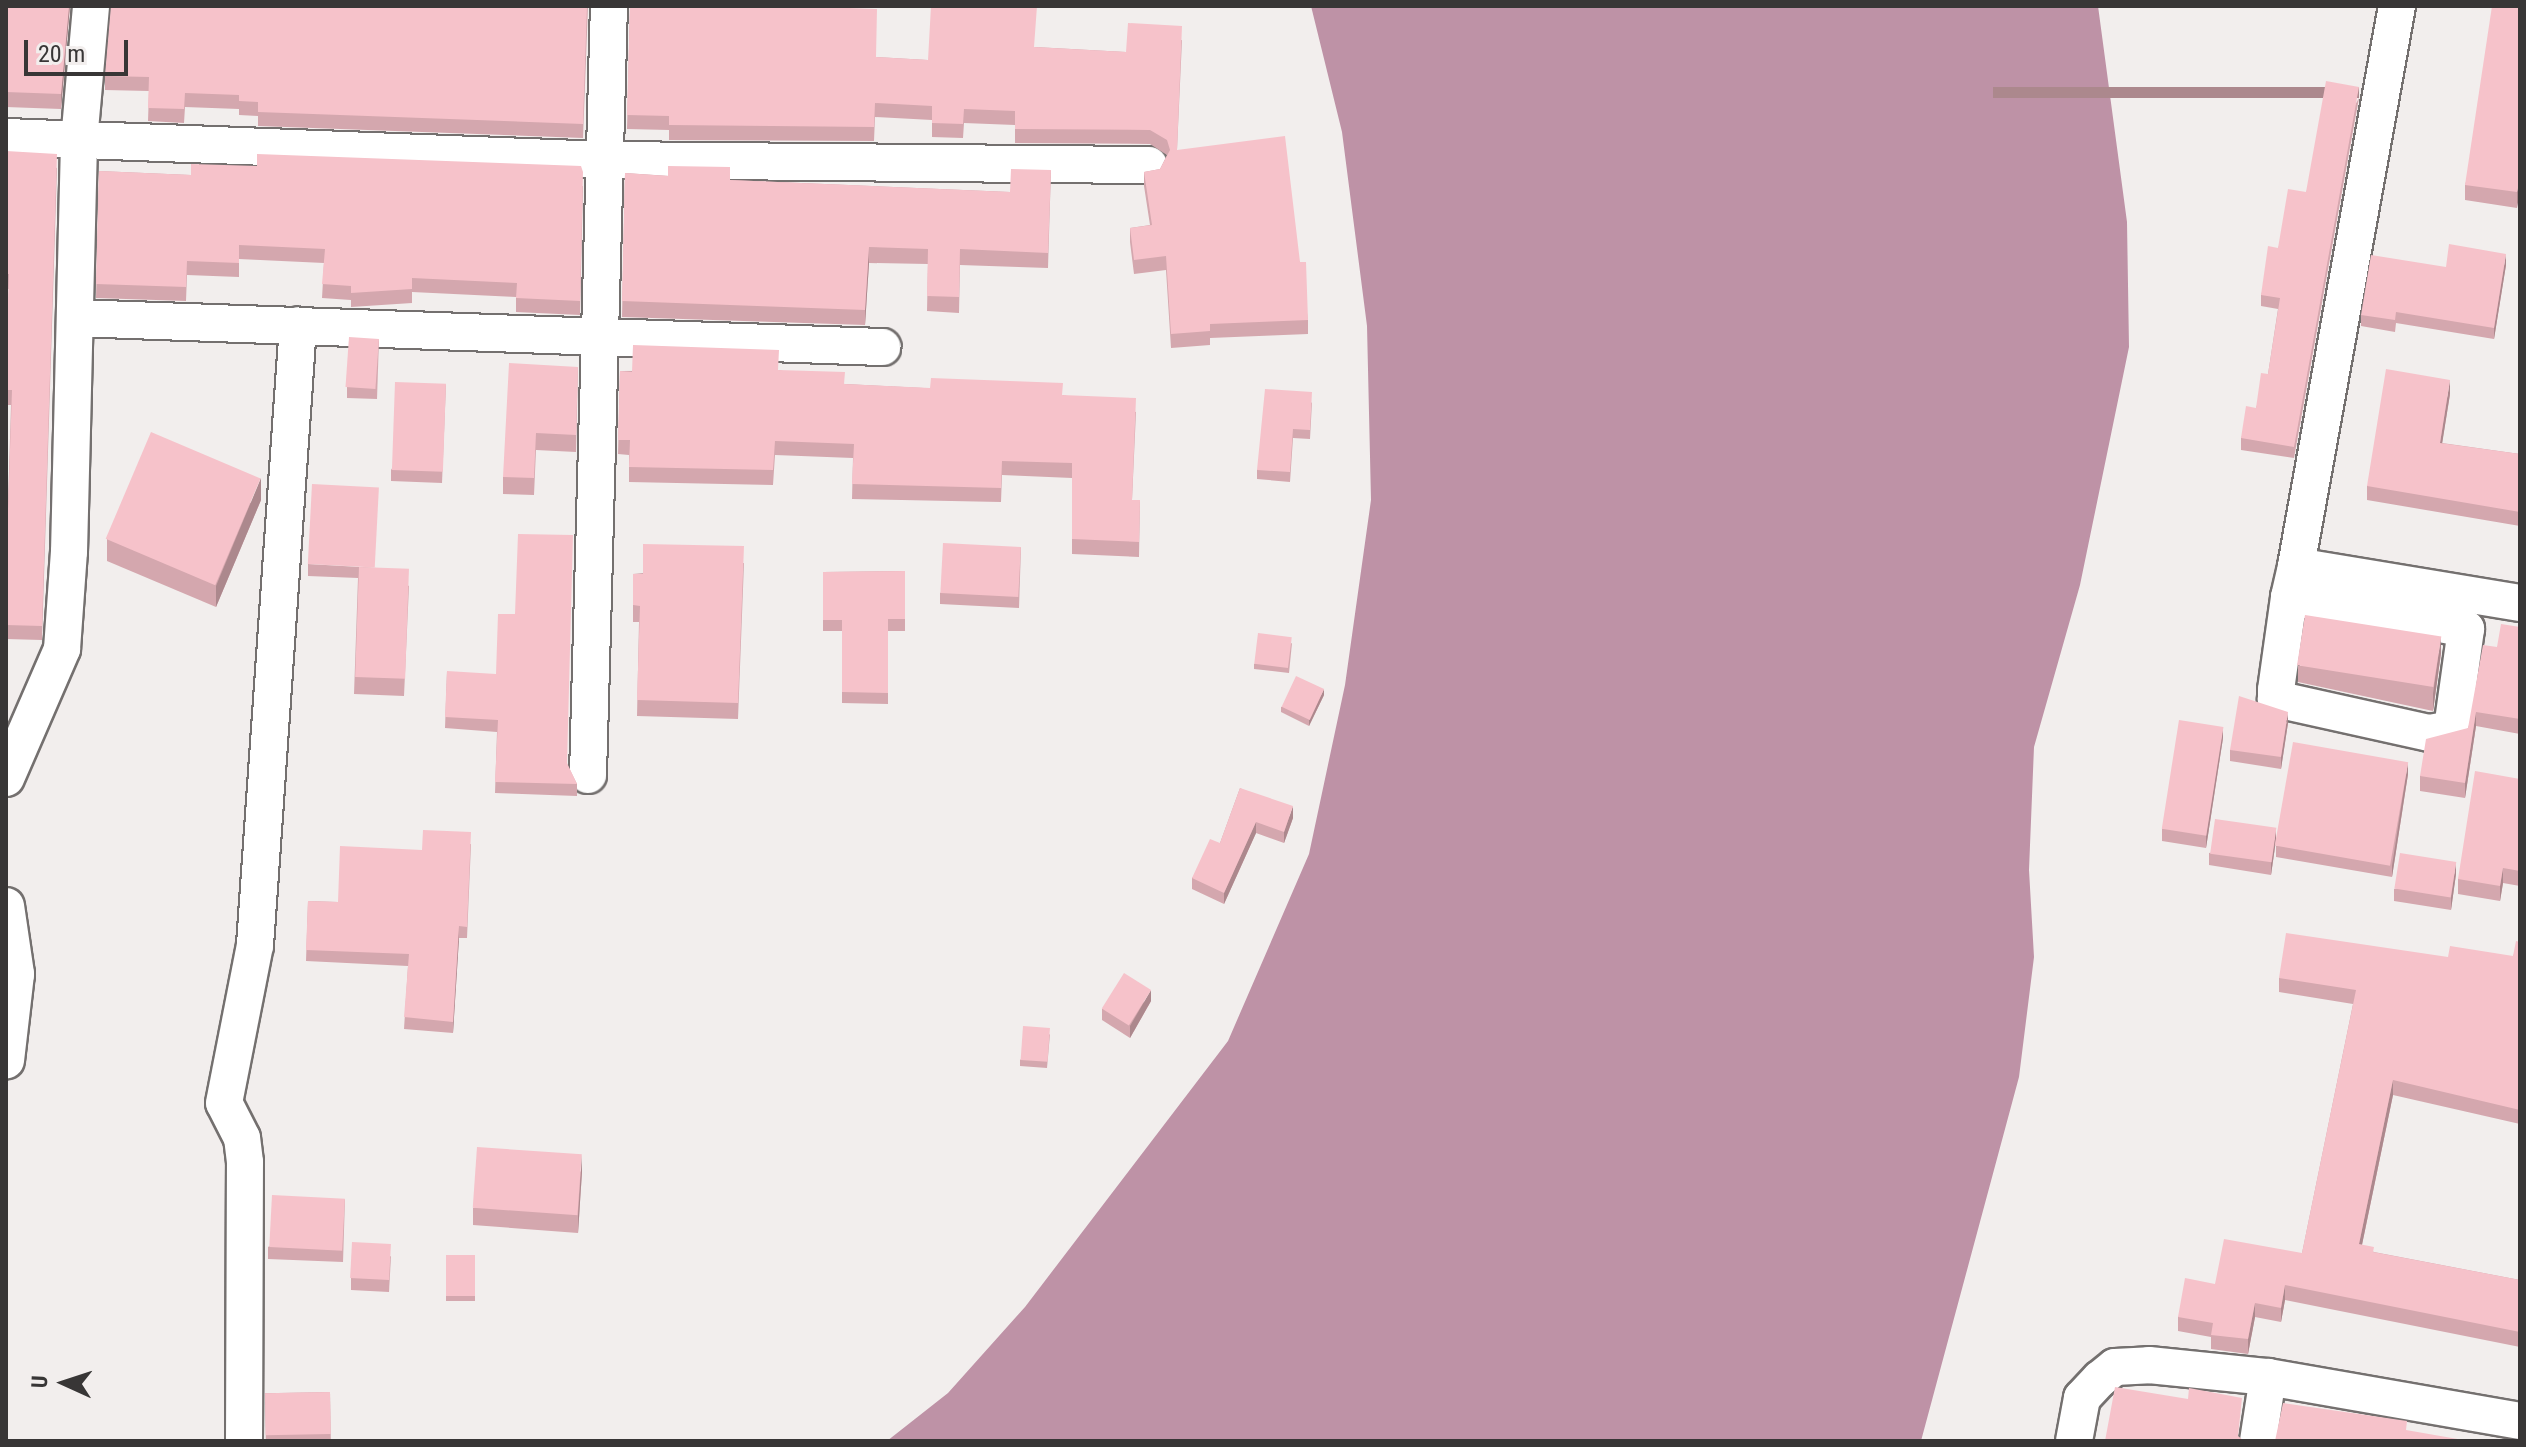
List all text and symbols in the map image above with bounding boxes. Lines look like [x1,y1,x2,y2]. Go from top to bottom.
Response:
scale bar [28,24,132,74]
text: 20 m [38,40,85,68]
north arrow [24,1343,104,1423]
text: U [27,1375,52,1389]

